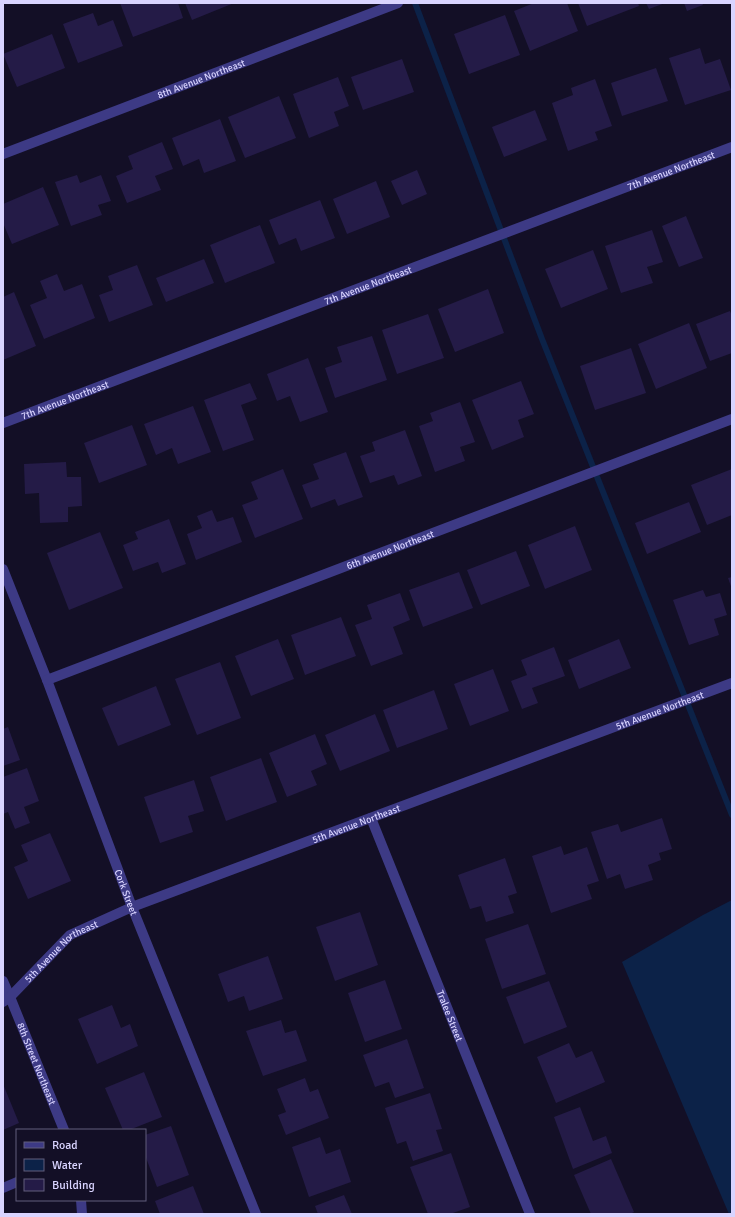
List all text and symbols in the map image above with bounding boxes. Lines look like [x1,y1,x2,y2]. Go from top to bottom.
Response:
street label: 8th Avenue Northeast [156,57,247,101]
street label: 7th Avenue Northeast [625,149,717,193]
street label: 7th Avenue Northeast [322,264,414,308]
street label: 7th Avenue Northeast [19,378,111,423]
street label: 6th Avenue Northeast [345,528,436,572]
street label: 5th Avenue Northeast [614,689,706,733]
street label: 5th Avenue Northeast [311,802,402,846]
street label: Cork Street [111,868,140,918]
street label: 5th Avenue Northeast [22,918,100,985]
street label: Tralee Street [434,989,465,1044]
street label: 8th Street Northeast [14,1021,58,1107]
legend [16,1129,146,1201]
text: Road [52,1138,78,1153]
text: Water [52,1158,83,1173]
text: Building [52,1178,95,1193]

